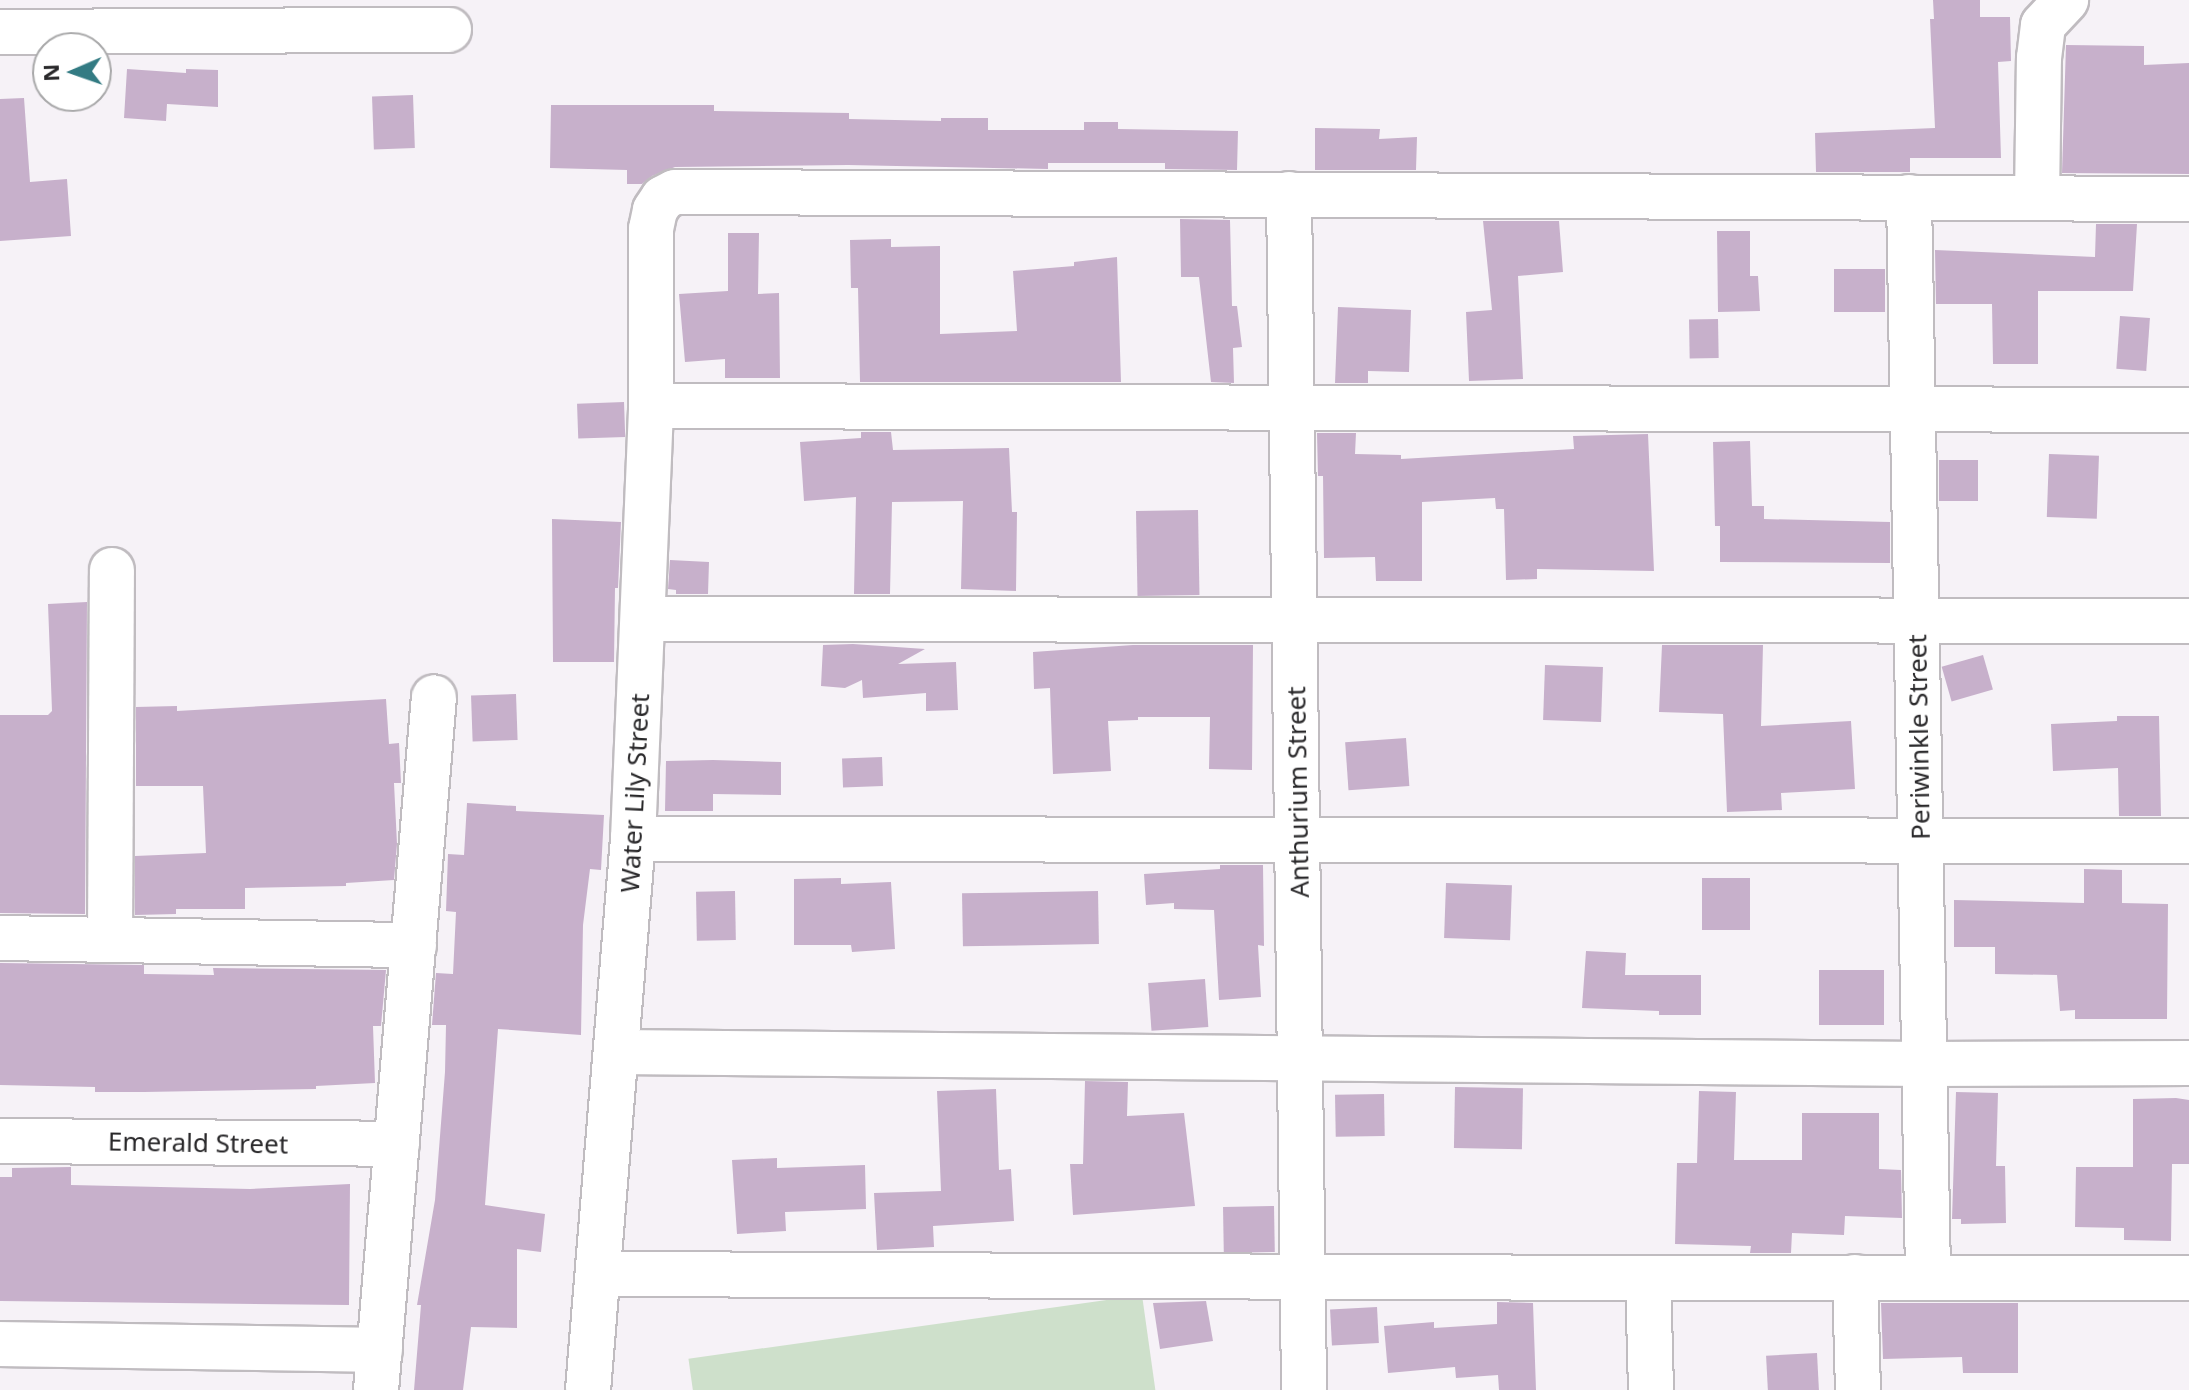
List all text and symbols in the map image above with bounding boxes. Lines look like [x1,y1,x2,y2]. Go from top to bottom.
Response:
north arrow [32,32,112,112]
text: N [35,63,65,82]
street label: Periwinkle Street [1902,634,1936,840]
street label: Anthurium Street [1281,686,1315,898]
street label: Water Lily Street [614,693,656,893]
street label: Emerald Street [108,1126,288,1160]

